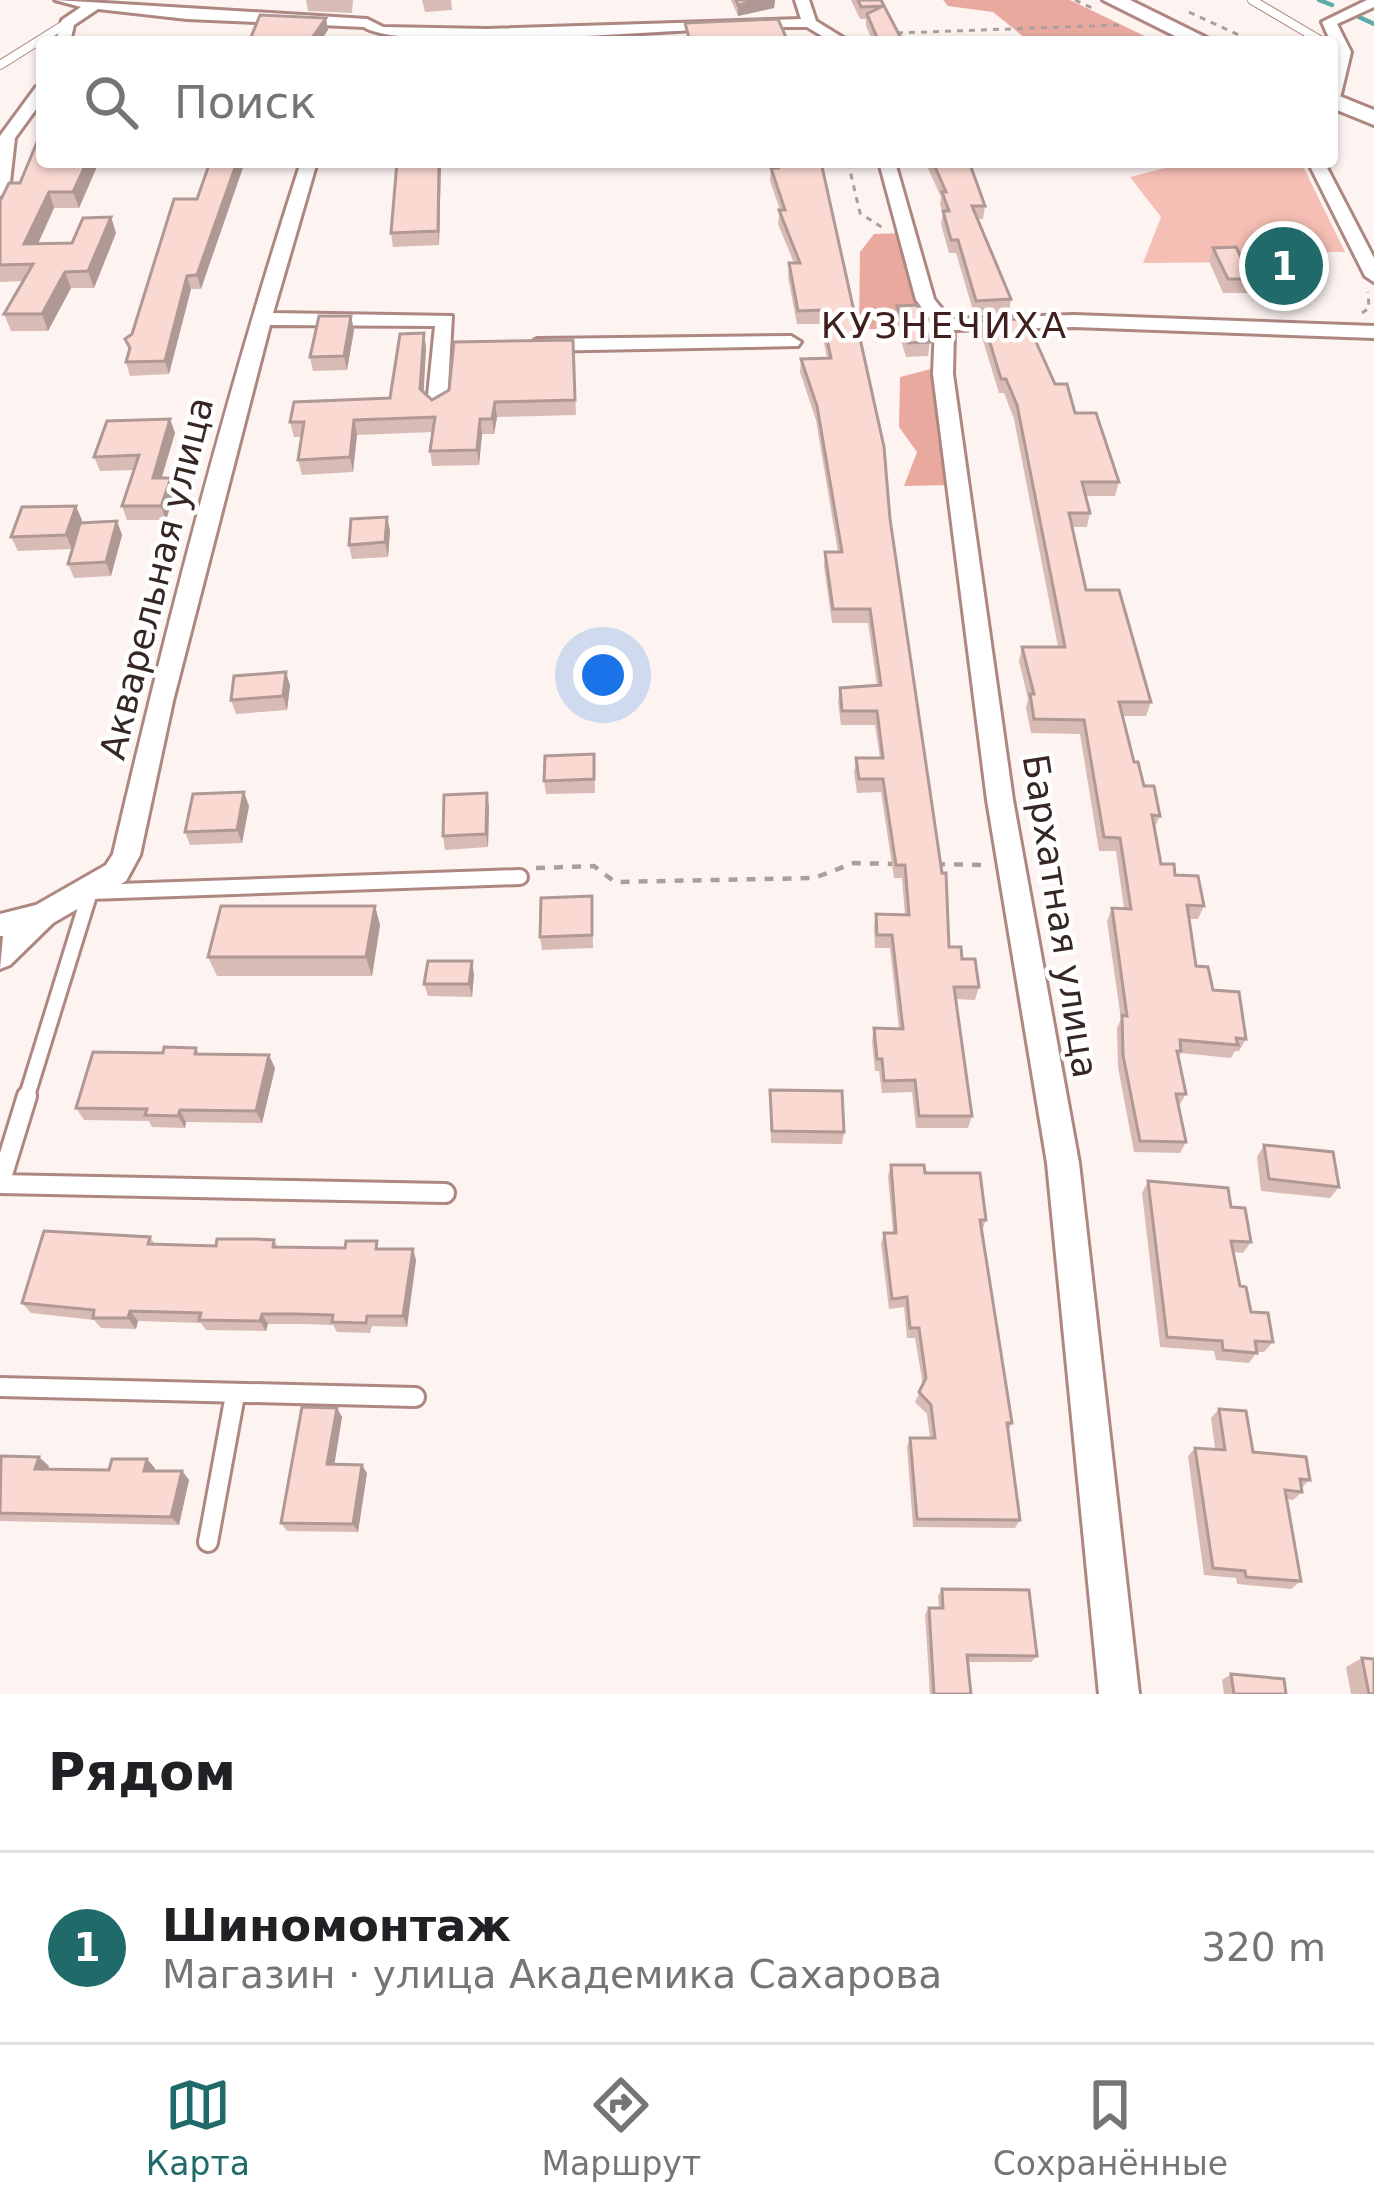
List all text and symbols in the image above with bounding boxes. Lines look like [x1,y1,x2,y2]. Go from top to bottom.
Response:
search box [36,36,1338,168]
icon: search [78,69,144,135]
text: Поиск [174,76,317,129]
pin: 1 [1245,221,1323,311]
district label: КУЗНЕЧИХА [821,305,1069,346]
street label: Акварельная улица [92,393,221,763]
your location [573,645,633,705]
street label: Бархатная улица [1015,751,1106,1081]
text: Рядом [48,1743,236,1802]
text: Шиномонтаж [162,1899,511,1952]
text: 1 [73,1925,101,1970]
text: 320 m [1201,1925,1326,1970]
text: Магазин · улица Академика Сахарова [162,1952,942,1997]
tab: Карта [146,2072,250,2183]
tab: Маршрут [542,2072,701,2183]
tab: Сохранённые [993,2072,1228,2183]

